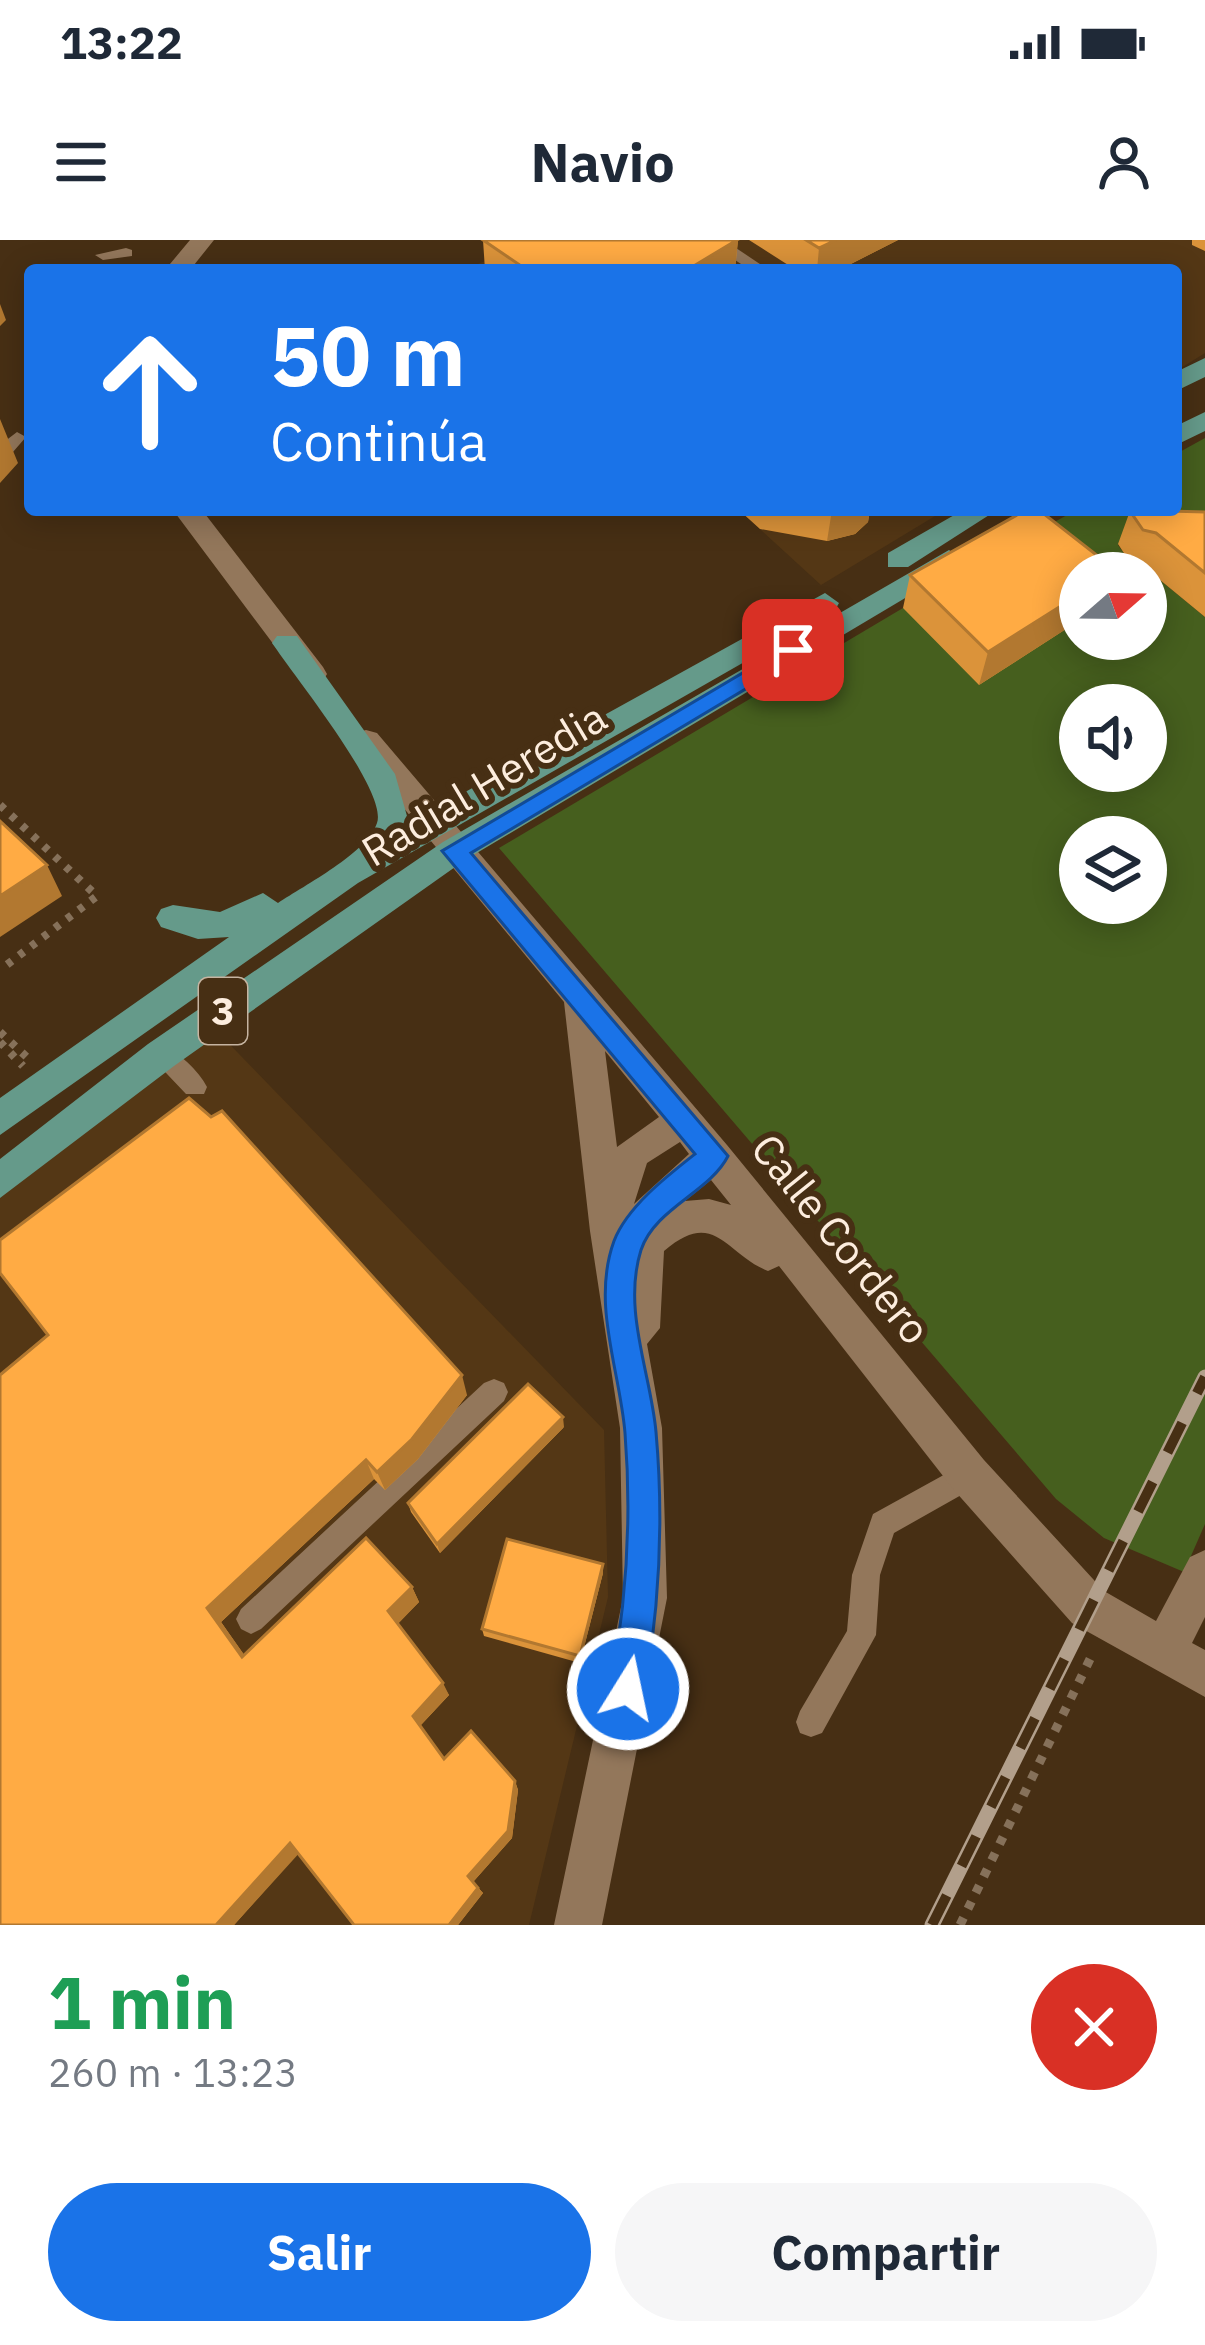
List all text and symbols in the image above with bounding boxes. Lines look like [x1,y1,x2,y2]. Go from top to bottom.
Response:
text: 13:22 [60,13,183,71]
text: Navio [530,127,675,197]
icon: menu [48,129,114,195]
icon: person [1091,129,1157,195]
text: 50 m [270,300,466,409]
icon: ahead [72,312,228,468]
text: Continúa [270,406,487,476]
north arrow [1059,552,1167,660]
map controls [1059,552,1167,924]
pin [742,599,844,701]
icon: arrive [760,617,826,683]
button: sound [1059,684,1167,792]
street label: Radial Heredia [351,689,616,878]
button: layers [1059,816,1167,924]
road number: 3 [199,978,247,1044]
street label: Calle Cordero [740,1122,943,1355]
position arrow [565,1626,691,1752]
text: 1 min [48,1955,236,2049]
button: close [1031,1964,1157,2090]
text: 260 m · 13:23 [48,2047,298,2098]
button: Salir [48,2183,591,2321]
button: Compartir [615,2183,1157,2321]

